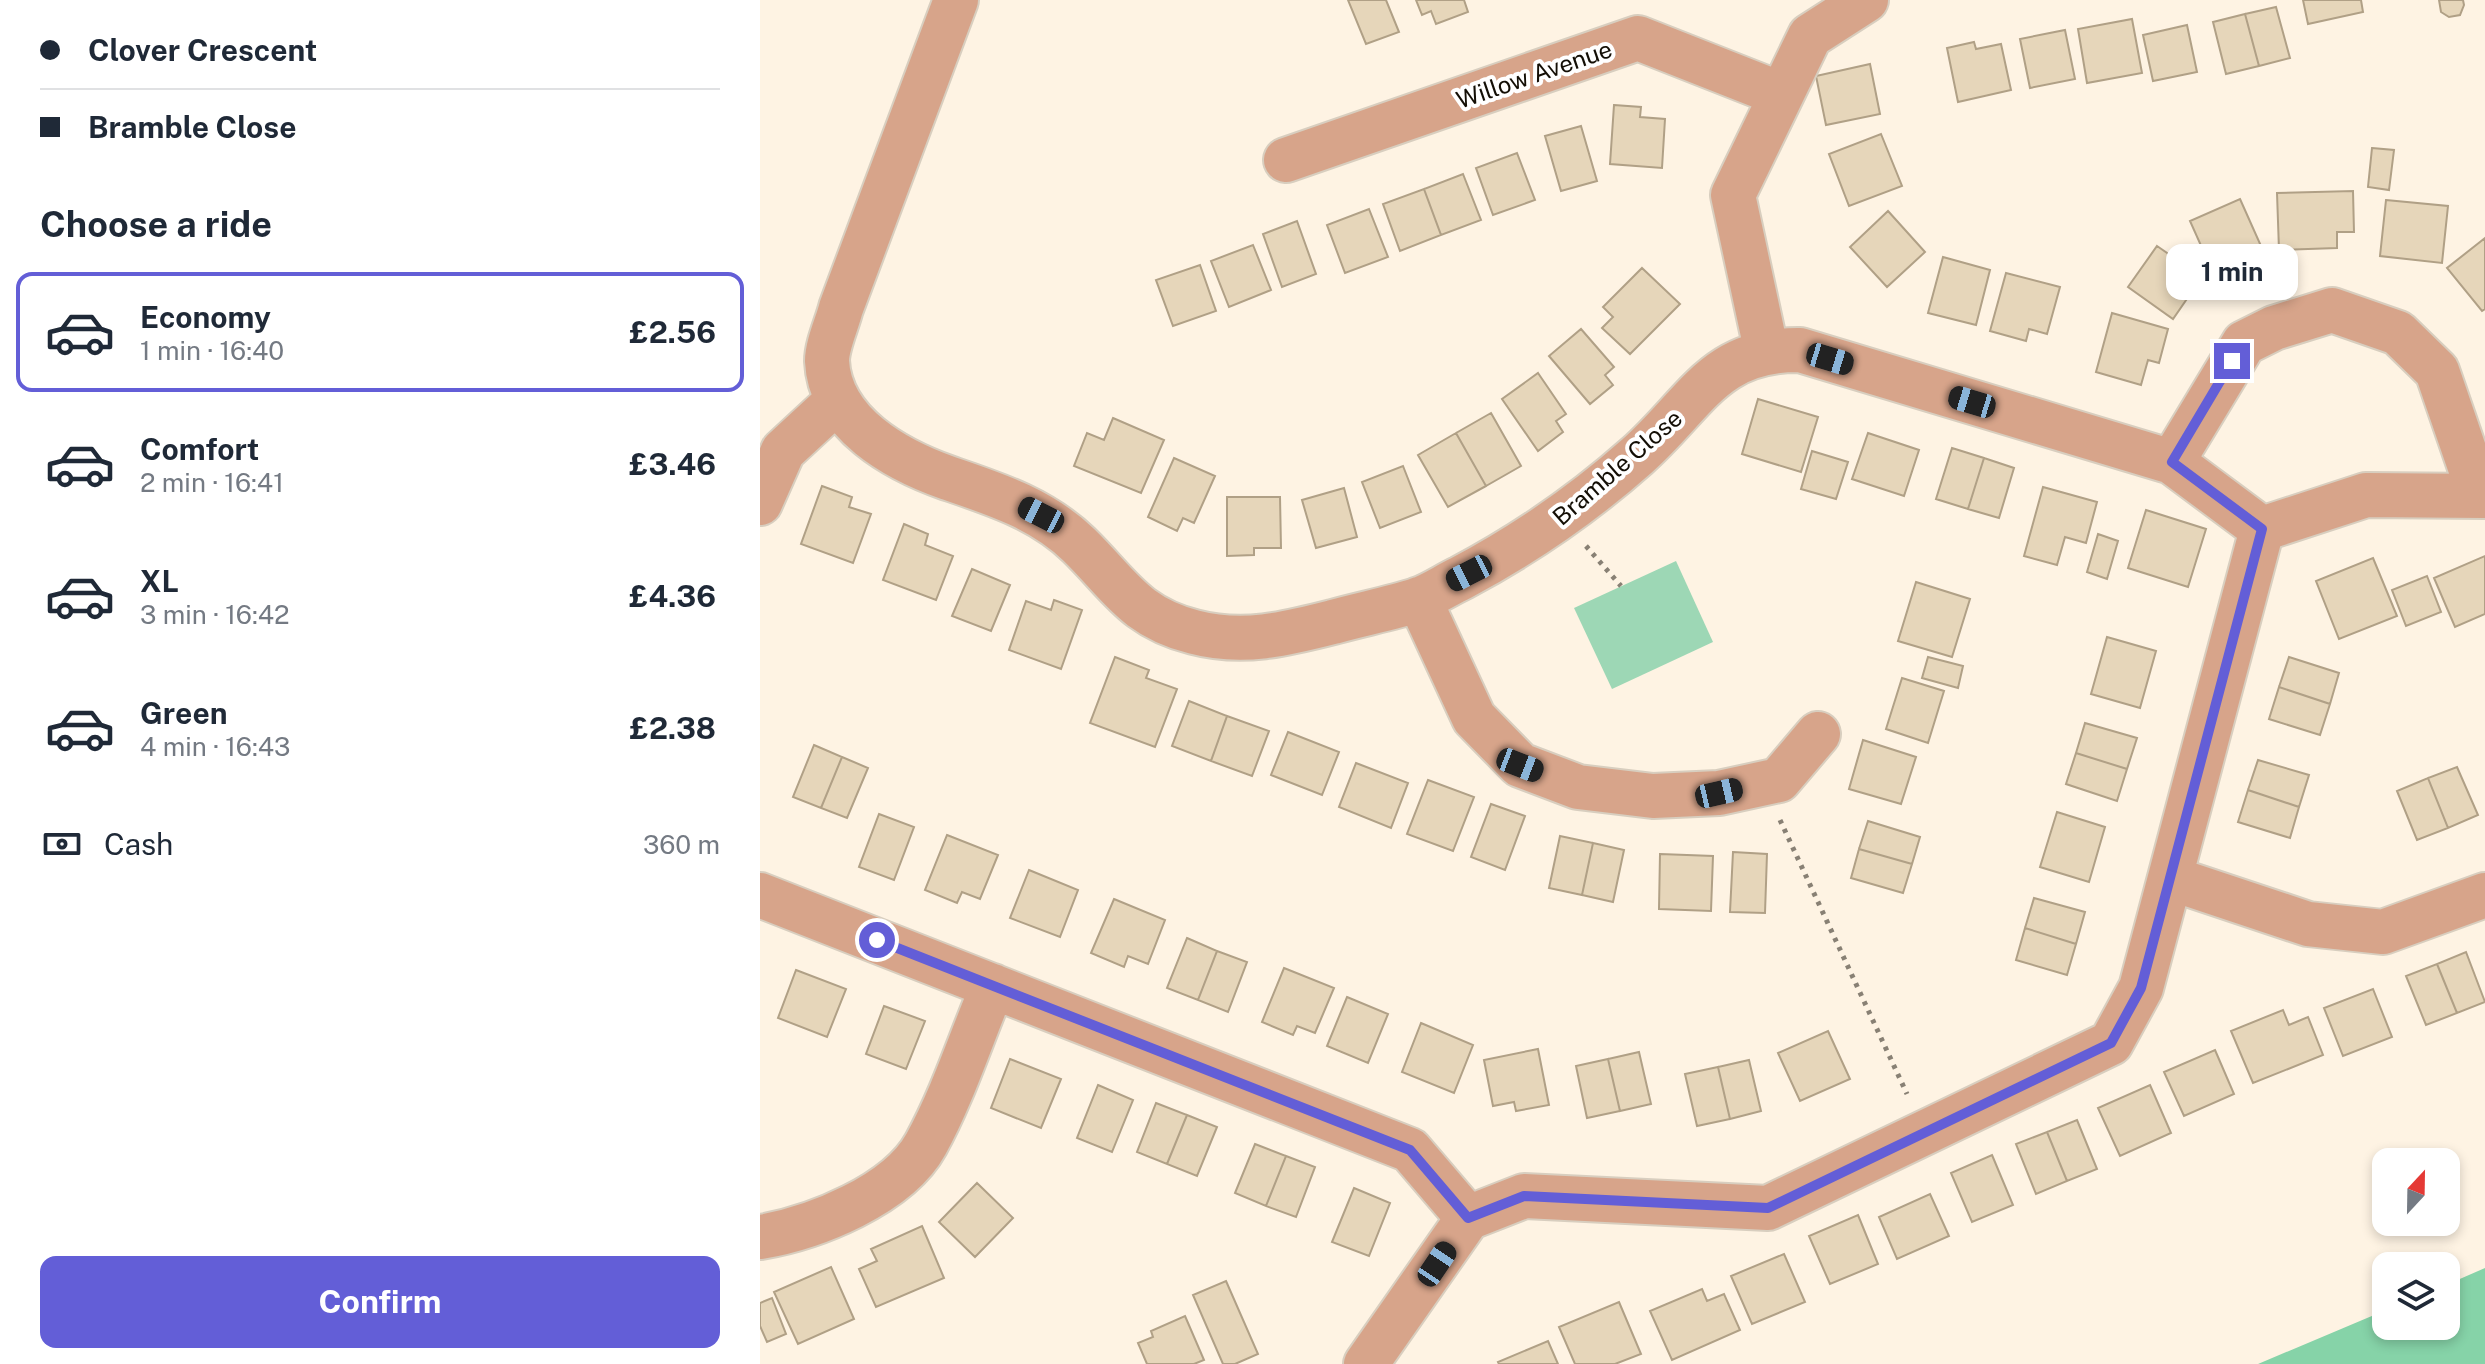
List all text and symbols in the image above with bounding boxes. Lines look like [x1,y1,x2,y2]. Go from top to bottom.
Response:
text: Clover Crescent [88,32,317,68]
street label: Willow Avenue [1452,34,1616,114]
text: Bramble Close [88,109,296,145]
text: Choose a ride [40,203,272,245]
callout: 1 min [2166,245,2298,301]
text: 1 min [2201,256,2263,287]
icon: car [44,296,116,368]
text: Economy [140,299,271,335]
text: £2.56 [629,314,716,350]
text: 1 min · 16:40 [140,335,284,366]
car [1804,341,1856,377]
route end [2214,343,2250,379]
car [1946,384,1998,420]
street label: Bramble Close [1547,403,1687,531]
icon: car [44,428,116,500]
text: Comfort [140,431,259,467]
text: £3.46 [629,446,716,482]
text: 2 min · 16:41 [140,467,284,498]
car [1014,493,1068,537]
car [1442,551,1496,595]
icon: car [44,560,116,632]
text: XL [140,563,179,599]
text: £4.36 [629,578,716,614]
text: 3 min · 16:42 [140,599,290,630]
icon: car [44,692,116,764]
text: Green [140,695,227,731]
text: £2.38 [629,710,716,746]
text: 4 min · 16:43 [140,731,290,762]
car [1493,745,1547,785]
car [1693,776,1745,810]
icon: cash [40,822,84,866]
text: Cash [104,826,173,862]
text: 360 m [643,829,720,860]
route start [859,922,895,958]
north arrow [2372,1148,2460,1236]
map controls [2372,1148,2460,1340]
car [1414,1237,1460,1291]
button: layers [2372,1252,2460,1340]
button: Confirm [40,1256,720,1348]

